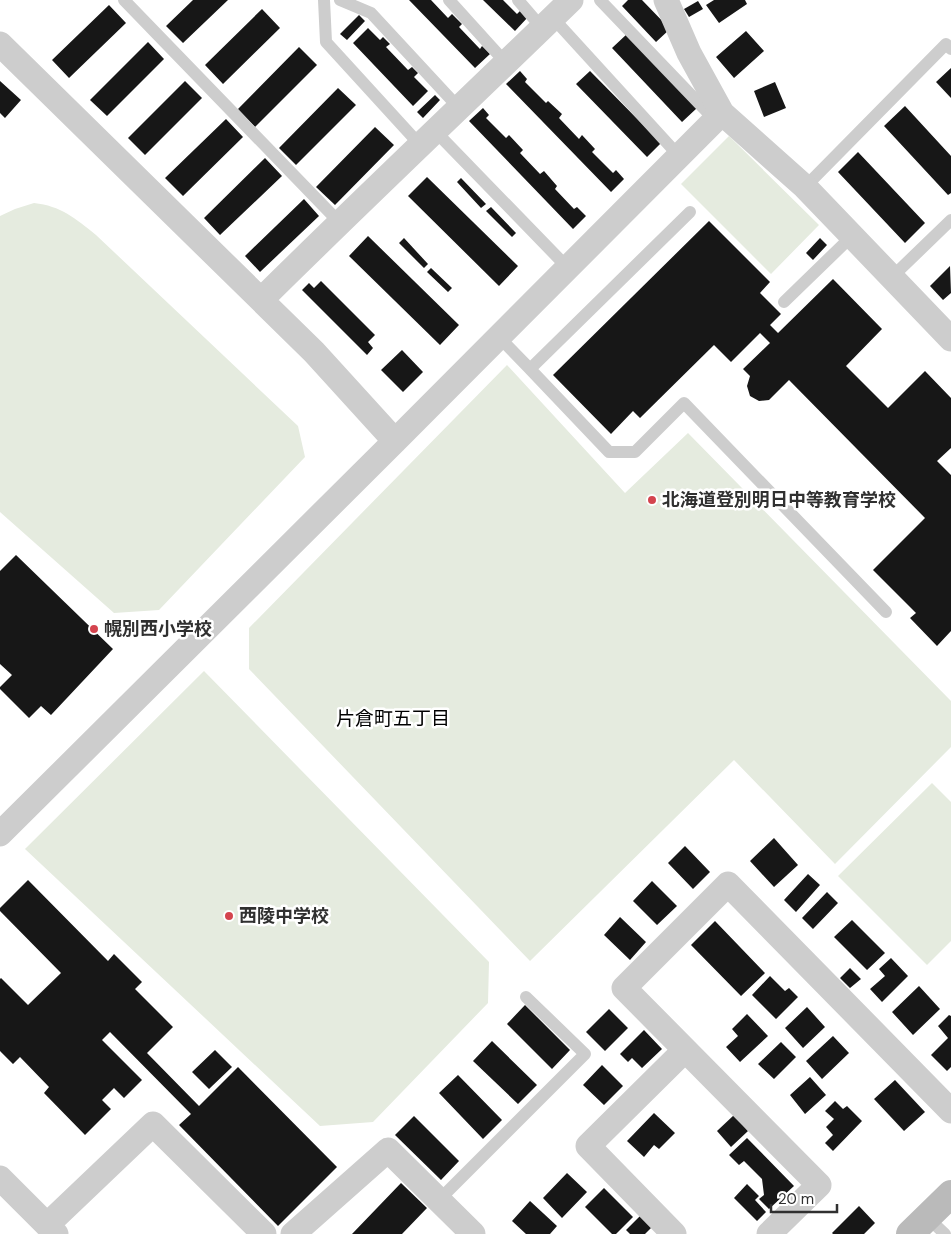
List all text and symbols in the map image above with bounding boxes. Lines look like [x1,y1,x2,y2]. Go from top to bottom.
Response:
place label: 北海道登別明日中等教育学校 [662,488,896,512]
marker: 北海道登別明日中等教育学校 [646,494,658,506]
place label: 幌別西小学校 [104,617,212,641]
marker: 幌別西小学校 [88,623,100,635]
district label: 片倉町五丁目 [336,706,450,731]
place label: 西陵中学校 [239,904,329,928]
marker: 西陵中学校 [223,910,235,922]
scale bar [771,1182,837,1214]
text: 20 m [778,1189,814,1209]

